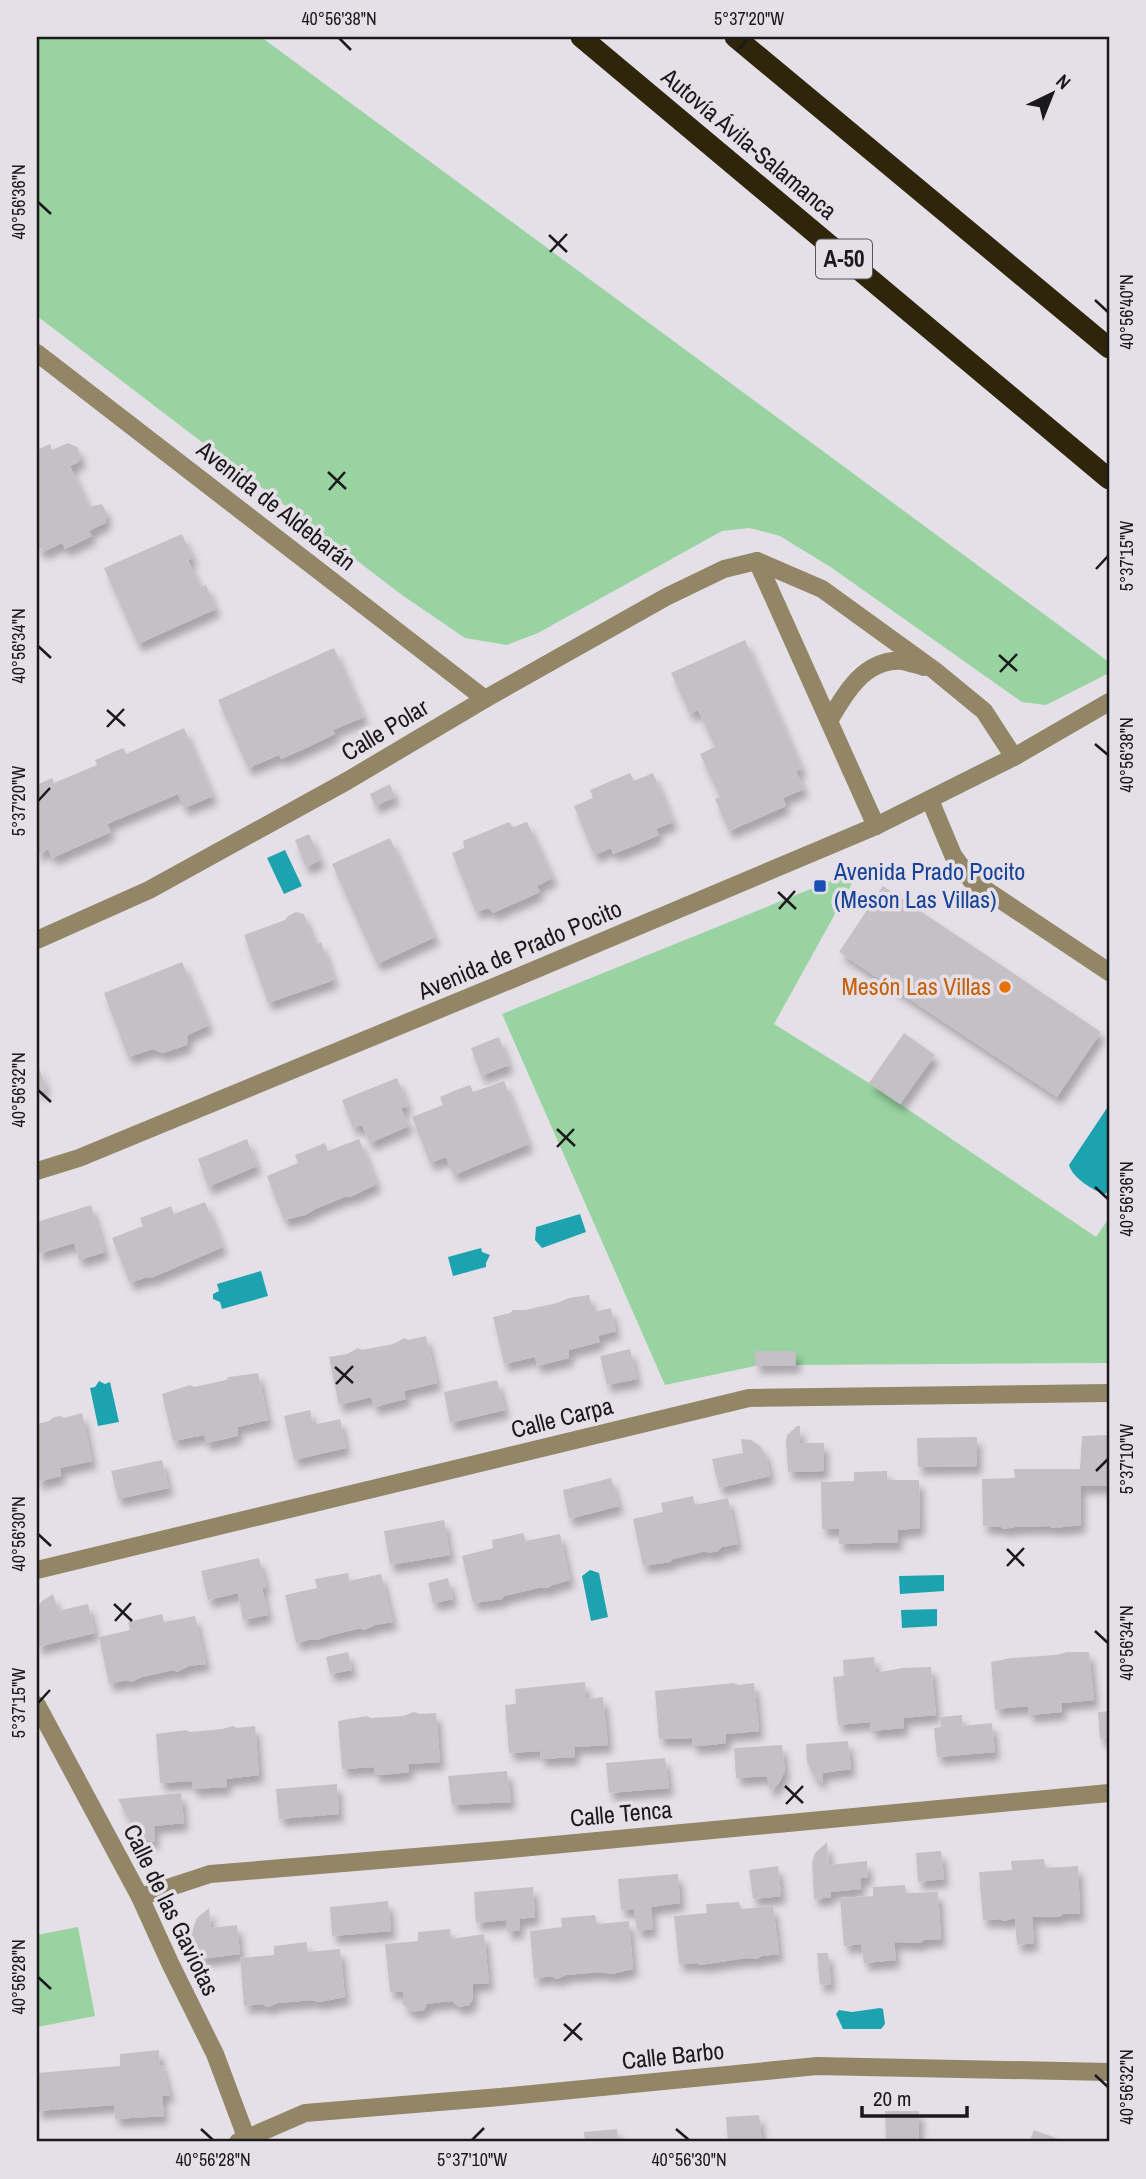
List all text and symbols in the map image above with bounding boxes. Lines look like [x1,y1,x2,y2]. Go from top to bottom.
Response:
text: 40°56'38"N [301,6,377,31]
text: 5°37'20"W [714,6,784,31]
street label: Autovía Ávila-Salamanca [654,60,844,226]
north arrow [1016,60,1086,130]
text: N [1051,68,1077,95]
text: 40°56'36"N [6,164,31,240]
road number: A-50 [816,240,872,278]
text: 40°56'40"N [1114,274,1139,350]
street label: Avenida de Aldebarán [190,432,363,577]
text: 5°37'15"W [1114,521,1139,591]
text: 40°56'34"N [6,608,31,684]
street label: Calle Polar [335,690,434,768]
text: 40°56'38"N [1114,717,1139,793]
text: 5°37'20"W [6,766,31,836]
place label: Avenida Prado Pocito (Meson Las Villas) [833,855,1025,915]
marker: Avenida Prado Pocito (Meson Las Villas) [812,878,828,894]
street label: Avenida de Prado Pocito [412,892,626,1007]
place label: Mesón Las Villas [841,970,991,1002]
marker: Mesón Las Villas [997,979,1013,995]
text: 40°56'32"N [6,1052,31,1128]
text: 40°56'36"N [1114,1161,1139,1237]
street label: Calle Carpa [507,1389,616,1445]
text: 5°37'10"W [1114,1424,1139,1494]
text: 40°56'30"N [6,1496,31,1572]
text: 40°56'34"N [1114,1605,1139,1681]
text: 5°37'15"W [6,1668,31,1738]
street label: Calle Tenca [568,1793,673,1833]
street label: Calle de las Gaviotas [117,1818,227,2001]
text: 40°56'28"N [6,1939,31,2015]
street label: Calle Barbo [620,2034,726,2076]
text: 40°56'32"N [1114,2049,1139,2125]
scale bar [862,2074,968,2118]
text: 20 m [873,2084,911,2113]
text: 40°56'28"N [175,2147,251,2172]
text: 5°37'10"W [437,2147,507,2172]
text: 40°56'30"N [651,2147,727,2172]

